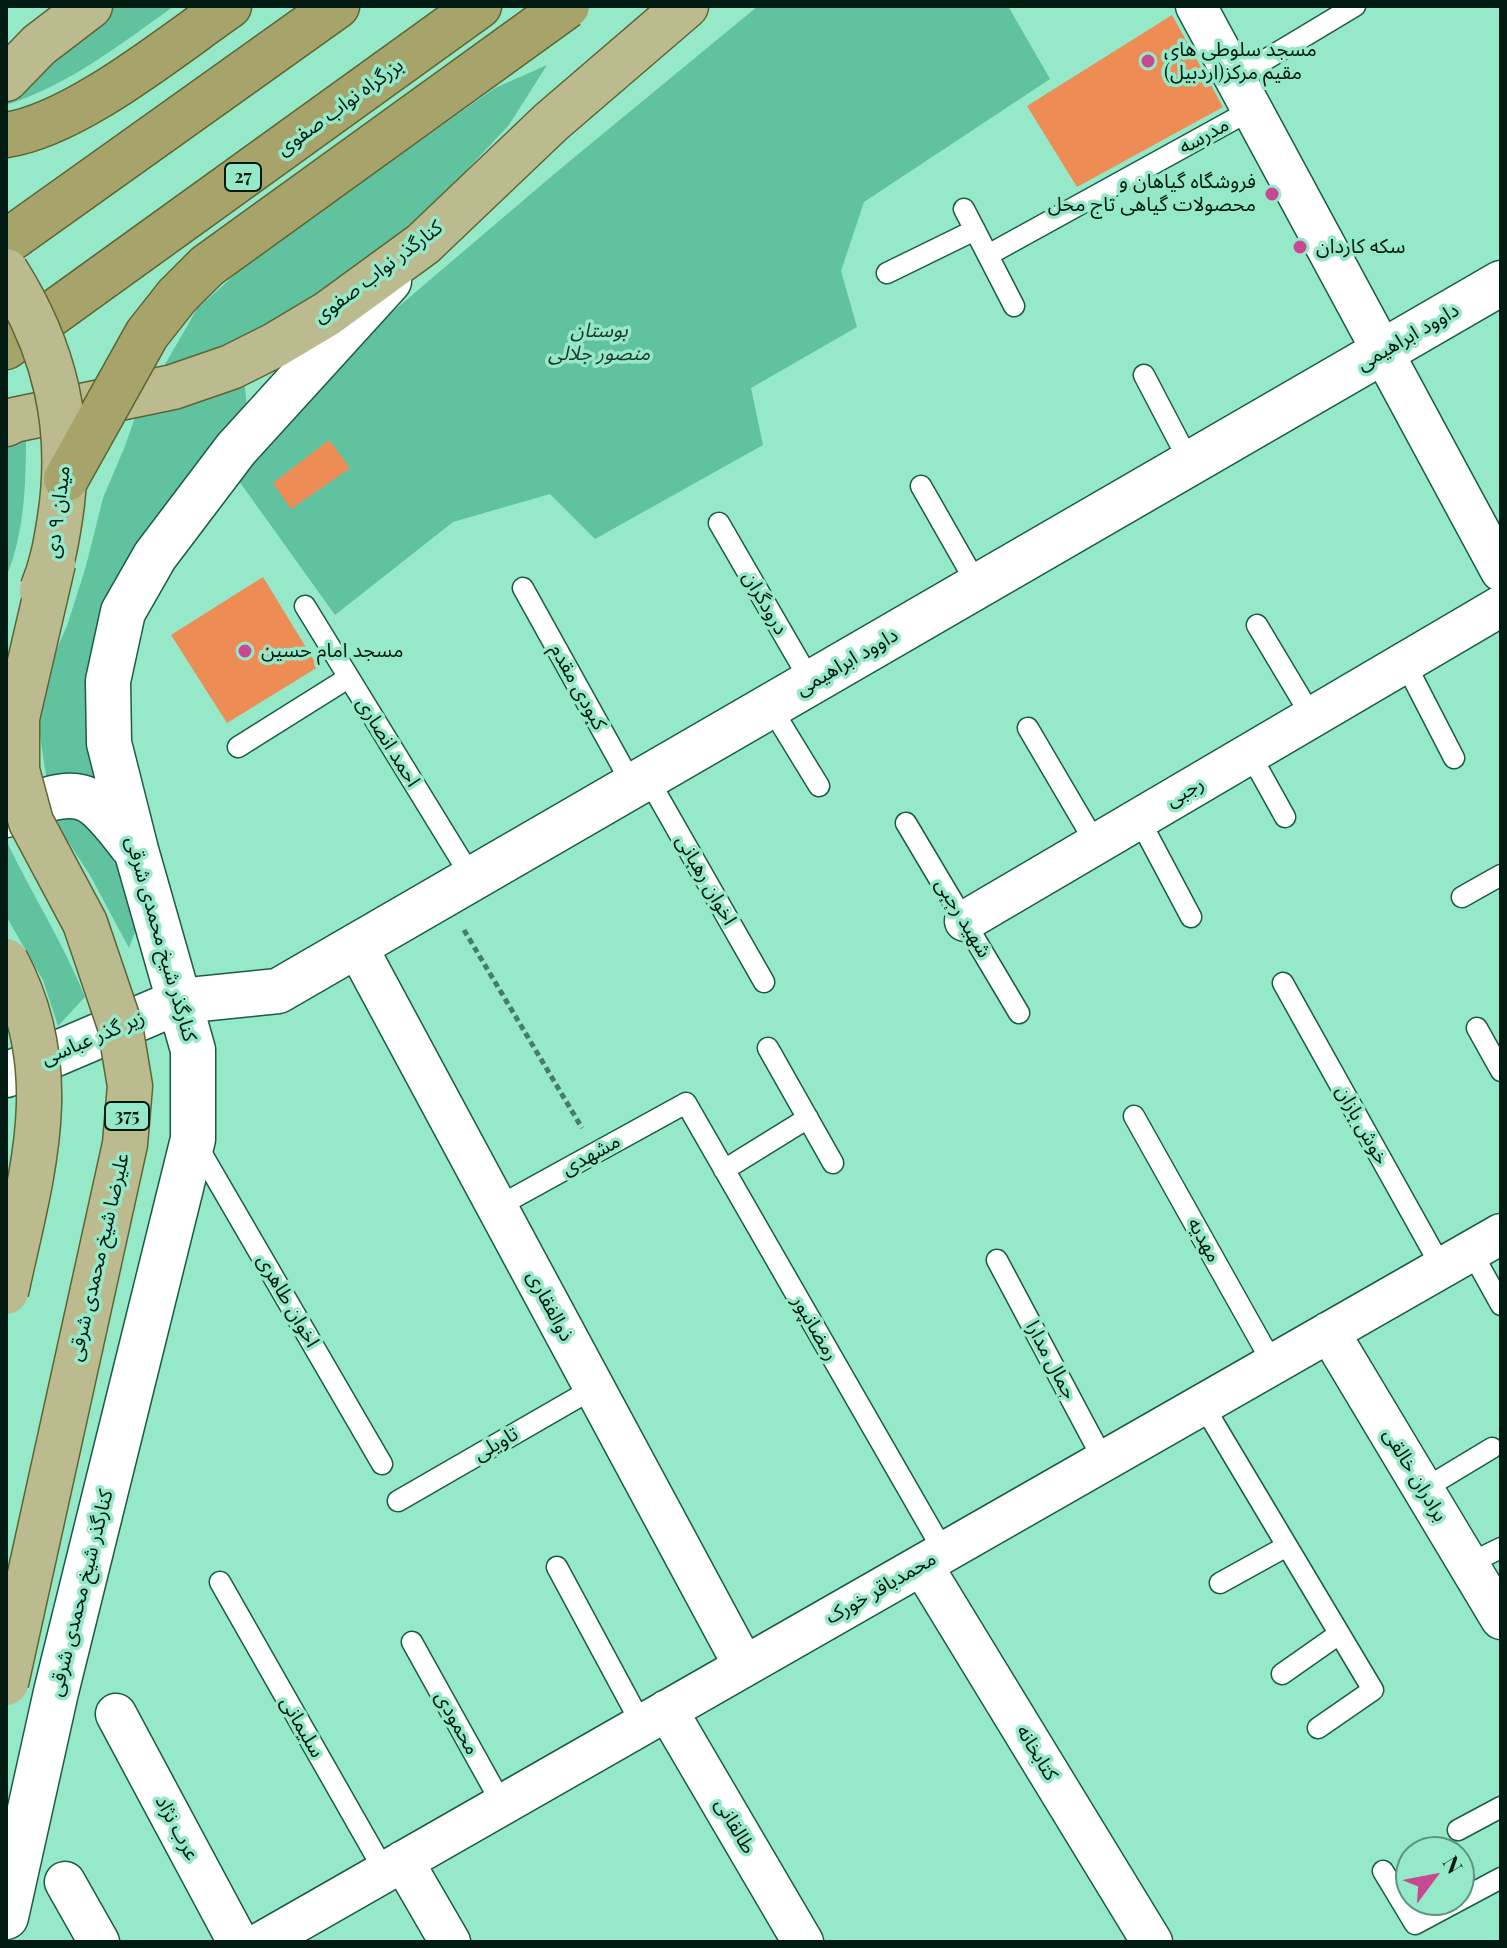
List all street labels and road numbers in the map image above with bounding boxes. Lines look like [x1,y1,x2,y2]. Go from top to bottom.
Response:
street label: بزرگراه نواب صفوی [272,53,408,161]
street label: مدرسه [1175,113,1233,159]
road number: 27 [225,163,261,191]
street label: کنارگذر نواب صفوی [309,216,447,328]
street label: داوود ابراهیمی [1353,298,1463,376]
street label: میدان ۹ دی [40,464,76,560]
street label: درودگران [737,567,793,639]
street label: داوود ابراهیمی [792,623,902,701]
street label: کبودی مقدم [544,640,612,734]
street label: احمد انصاری [351,693,425,791]
street label: رجبی [1162,772,1208,812]
street label: اخوان رهبانی [671,831,741,929]
street label: کنارگذر شیخ محمدی شرقی [120,834,202,1044]
street label: شهید رجبی [930,874,996,962]
street label: زیر گذر عباسی [38,1005,148,1071]
street label: خوش بازان [1330,1081,1394,1169]
road number: 375 [105,1102,149,1130]
street label: مشهدی [557,1129,625,1181]
street label: علیرضا شیخ محمدی شرقی [63,1150,135,1364]
street label: مهدیه [1182,1214,1226,1266]
street label: اخوان طاهری [252,1250,324,1352]
street label: ذوالفقاری [521,1267,579,1345]
street label: رمضانپور [787,1291,843,1365]
street label: جمال مدارا [1020,1317,1082,1403]
street label: تاویلی [469,1422,523,1466]
street label: برادران خالقی [1378,1424,1452,1526]
street label: کنارگذر شیخ محمدی شرقی [44,1487,118,1699]
street label: محمدباقر خورک [821,1547,941,1629]
street label: محمودی [430,1687,484,1759]
street label: سلیمانی [275,1692,329,1762]
street label: کتابخانه [1011,1721,1063,1785]
street label: عرب نژاد [150,1791,204,1865]
street label: طالقانی [710,1794,760,1858]

